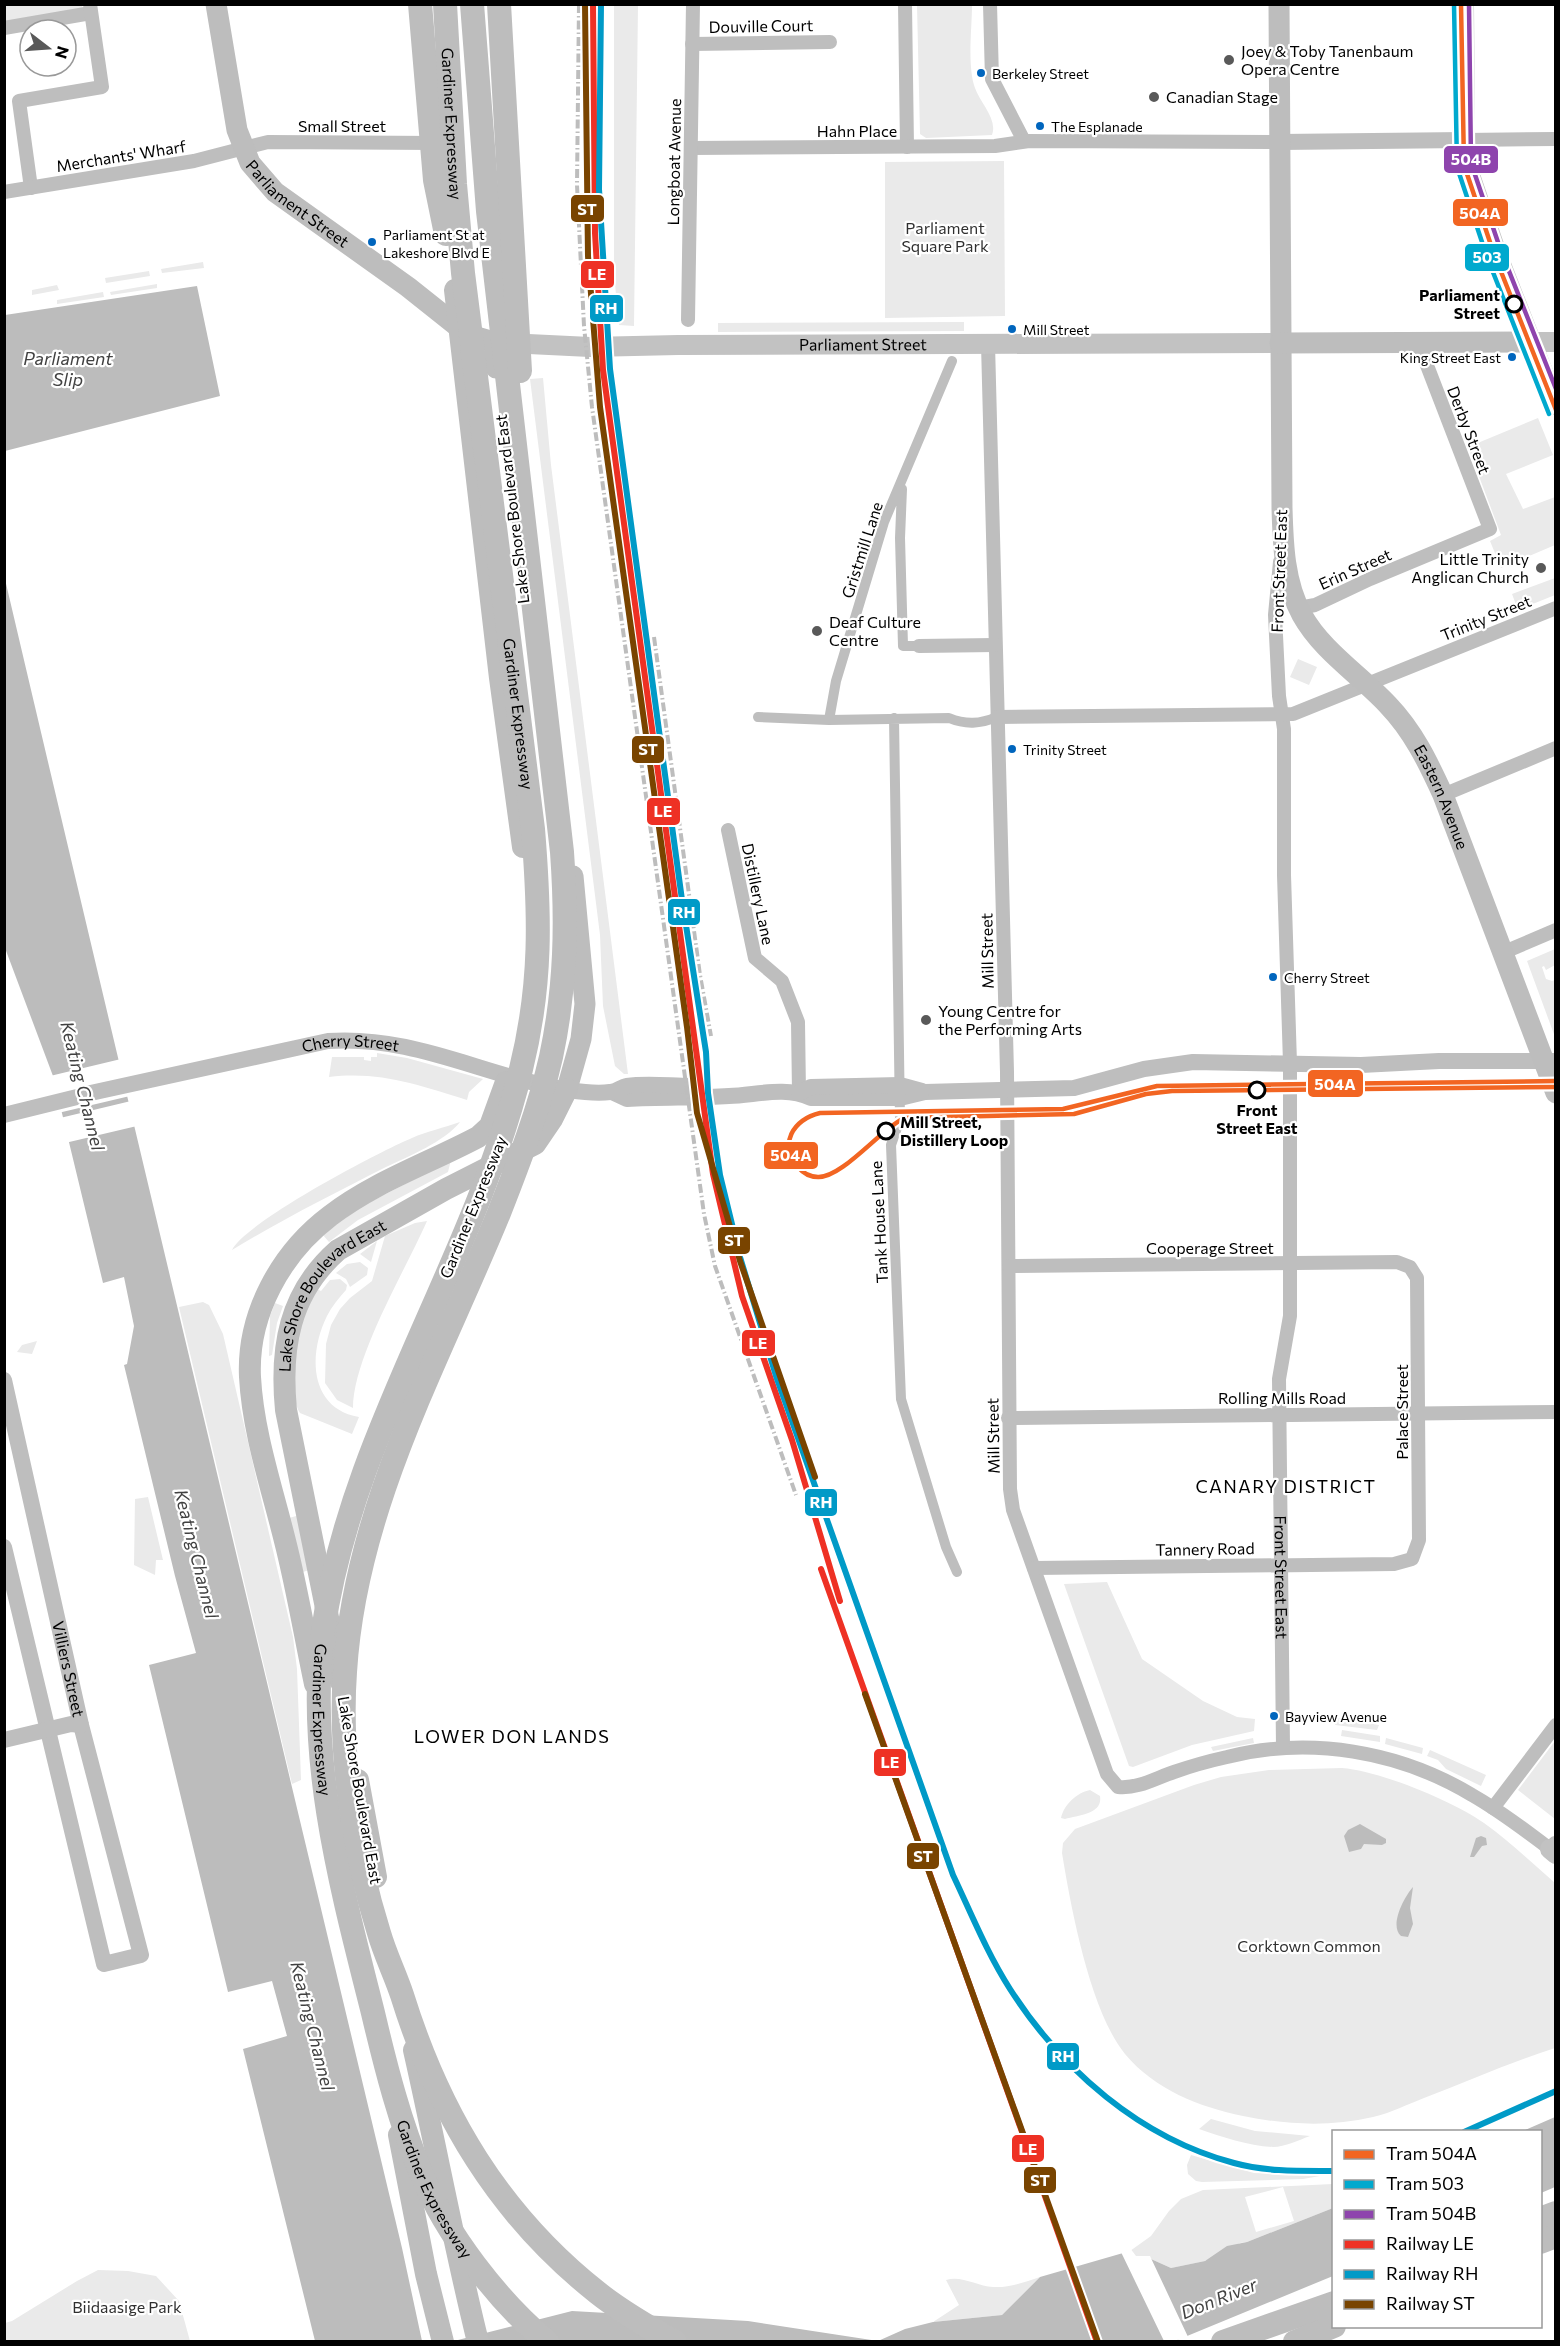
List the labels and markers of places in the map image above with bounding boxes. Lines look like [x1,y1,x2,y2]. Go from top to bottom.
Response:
place label: Joey & Toby Tanenbaum Opera Centre [1241,41,1414,78]
marker: Joey & Toby Tanenbaum Opera Centre [1222,53,1236,67]
place label: Berkeley Street [992,65,1089,82]
marker: Berkeley Street [975,67,987,79]
place label: Canadian Stage [1166,87,1278,106]
marker: Canadian Stage [1147,90,1161,104]
place label: The Esplanade [1051,118,1143,135]
marker: The Esplanade [1034,120,1046,132]
place label: Parliament St at Lakeshore Blvd E [383,226,490,261]
marker: Parliament St at Lakeshore Blvd E [366,236,378,248]
place label: Parliament Street [1419,285,1500,322]
marker: Parliament Street [1505,295,1523,313]
place label: Mill Street [1023,321,1090,338]
marker: Mill Street [1006,323,1018,335]
place label: King Street East [1400,349,1501,366]
marker: King Street East [1506,351,1518,363]
place label: Little Trinity Anglican Church [1411,549,1529,586]
marker: Little Trinity Anglican Church [1534,561,1548,575]
place label: Deaf Culture Centre [829,612,921,649]
marker: Deaf Culture Centre [810,624,824,638]
place label: Trinity Street [1023,741,1107,758]
marker: Trinity Street [1006,743,1018,755]
place label: Cherry Street [1284,969,1370,986]
marker: Cherry Street [1267,971,1279,983]
place label: Young Centre for the Performing Arts [938,1001,1082,1038]
marker: Young Centre for the Performing Arts [919,1013,933,1027]
marker: Front Street East [1248,1081,1266,1099]
place label: Front Street East [1216,1100,1298,1137]
place label: Mill Street, Distillery Loop [900,1112,1008,1149]
marker: Mill Street, Distillery Loop [877,1122,895,1140]
place label: Bayview Avenue [1285,1708,1387,1725]
marker: Bayview Avenue [1268,1710,1280,1722]

